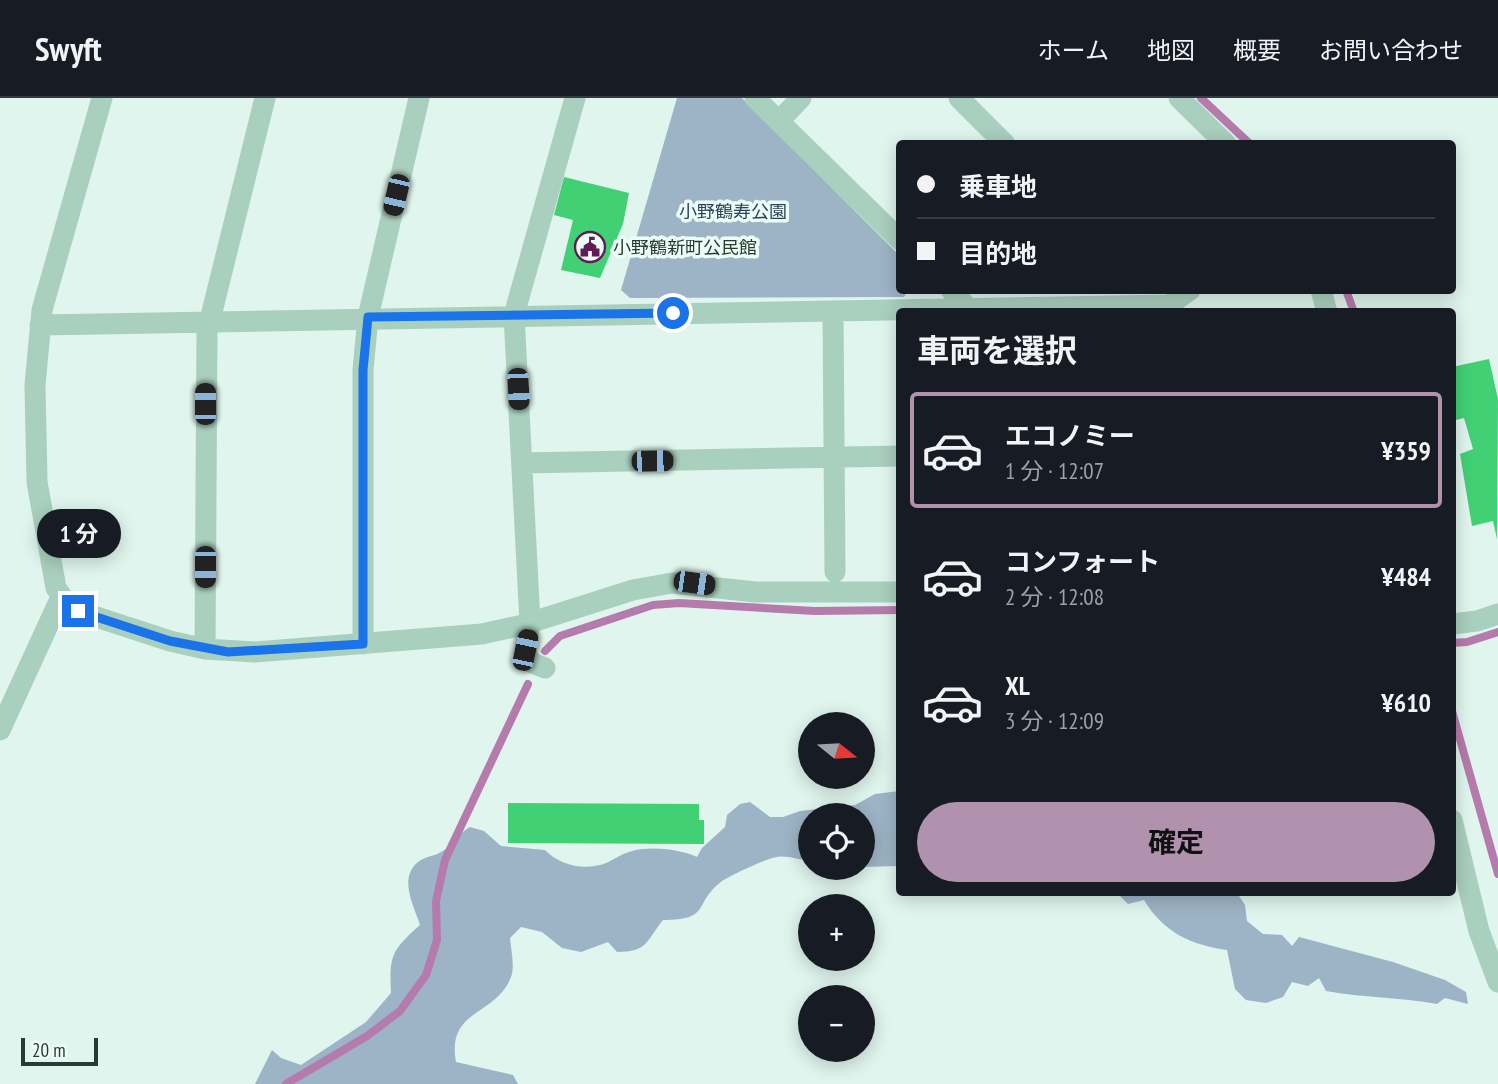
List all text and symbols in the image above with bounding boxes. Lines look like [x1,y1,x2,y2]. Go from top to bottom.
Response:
text: Swyft [35,27,102,70]
text: ホーム [1038,35,1109,66]
text: 地図 [1147,35,1195,66]
text: 概要 [1233,35,1281,66]
text: お問い合わせ [1319,35,1463,66]
text: 乗車地 [959,170,1037,203]
car [382,172,411,218]
park label: 小野鶴寿公園 [679,200,787,223]
public building icon: 小野鶴新町公民館 [573,230,607,264]
place label: 小野鶴新町公民館 [613,236,757,259]
text: 目的地 [959,237,1037,270]
route start [657,297,689,329]
text: 車両を選択 [917,329,1077,371]
car [507,367,530,411]
car [195,383,216,425]
icon: car [921,419,984,482]
text: エコノミー [1005,419,1135,452]
text: ¥359 [1381,434,1431,467]
car [631,450,674,472]
text: 1 分 · 12:07 [1005,456,1104,485]
callout: 1 分 [36,510,120,559]
text: 1 分 [60,519,98,548]
icon: car [921,545,984,608]
text: コンフォート [1005,545,1160,578]
car [195,546,216,588]
text: ¥484 [1381,560,1431,593]
car [672,570,717,596]
text: 2 分 · 12:08 [1005,582,1104,611]
route end [62,595,94,627]
car [511,627,540,673]
text: XL [1005,669,1030,702]
icon: car [921,671,984,734]
text: ¥610 [1381,686,1431,719]
text: 3 分 · 12:09 [1005,706,1104,735]
north arrow [798,712,875,789]
map controls [798,712,875,1062]
button: 確定 [917,802,1435,882]
button: locate [798,803,875,880]
button: + [798,894,875,971]
button: − [798,985,875,1062]
scale bar [21,1035,98,1067]
text: 20 m [32,1038,66,1062]

